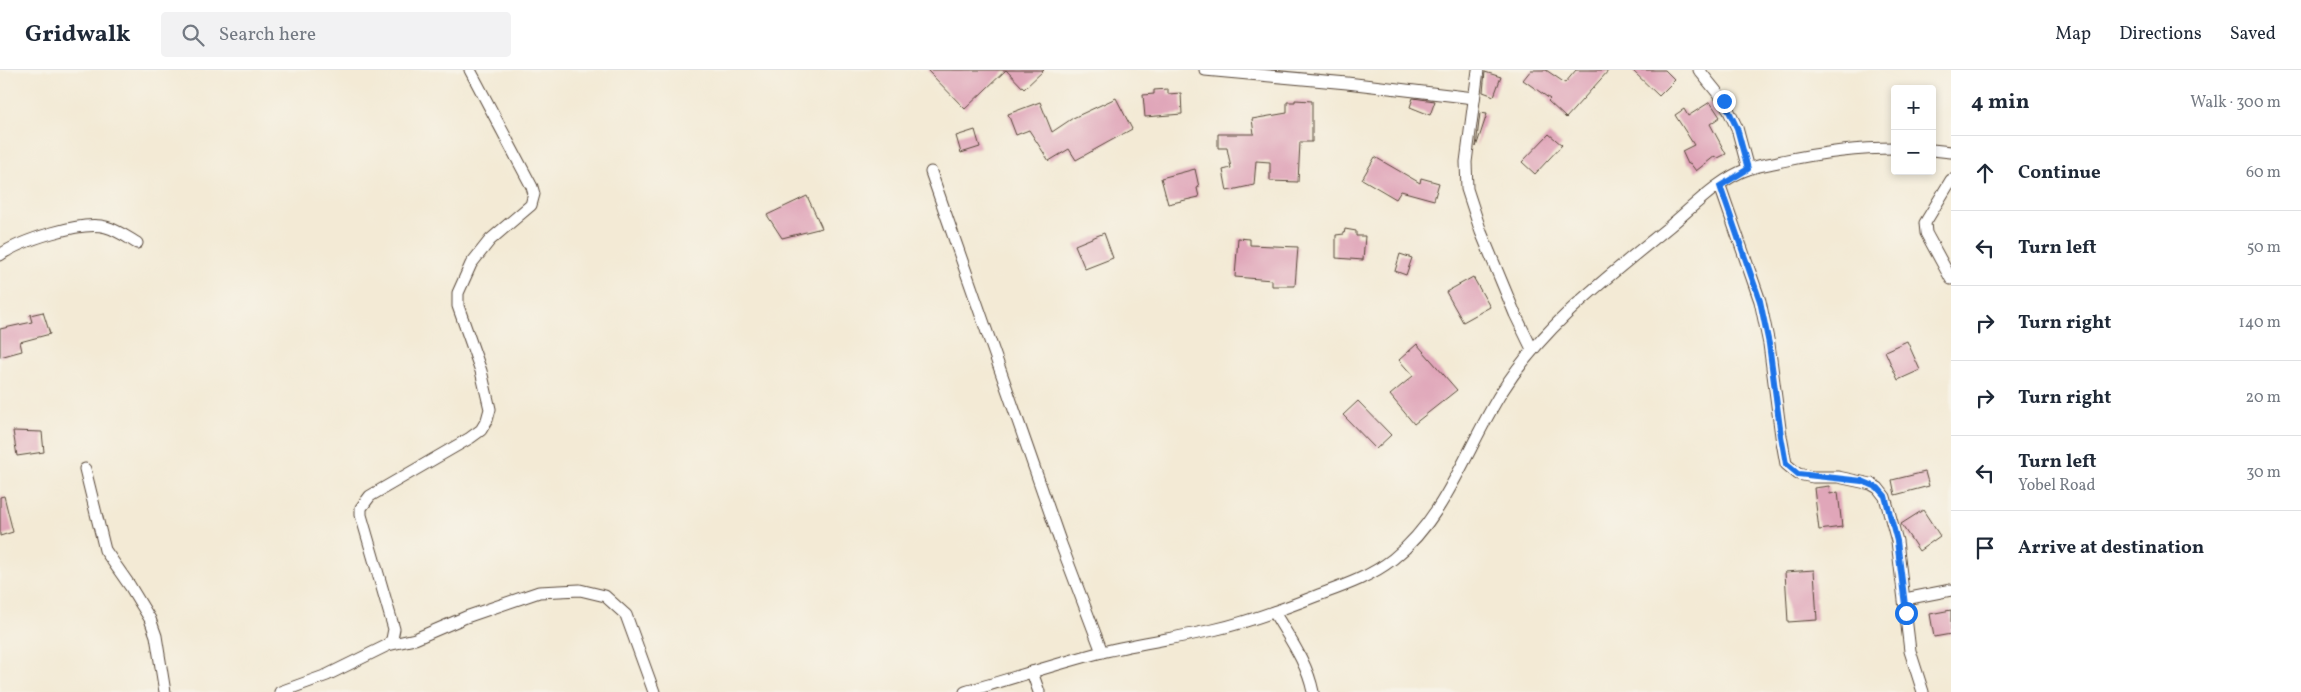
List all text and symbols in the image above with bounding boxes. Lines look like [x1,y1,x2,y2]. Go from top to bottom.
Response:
search box [161,12,511,57]
text: Gridwalk [25,18,131,52]
icon: search [179,21,207,49]
text: Search here [219,22,316,48]
text: Map [2055,22,2091,47]
text: Directions [2119,22,2202,47]
text: Saved [2230,22,2276,47]
map controls [1891,85,1936,175]
button: + [1891,85,1936,130]
text: 4 min [1971,88,2030,117]
route end [1713,90,1736,113]
text: Walk · 300 m [2190,92,2281,114]
button: − [1891,130,1936,175]
icon: ahead [1971,159,1999,187]
text: Continue [2018,160,2101,186]
text: 60 m [2246,162,2281,184]
icon: left [1971,234,1999,262]
text: Turn left [2018,235,2097,261]
text: 50 m [2247,237,2281,259]
icon: right [1971,309,1999,337]
text: Turn right [2018,310,2111,336]
text: 140 m [2239,312,2281,334]
icon: right [1971,384,1999,412]
text: Turn right [2018,385,2111,411]
text: 20 m [2246,387,2281,409]
text: Turn left [2018,449,2097,475]
icon: left [1971,459,1999,487]
text: 30 m [2246,462,2281,484]
text: Yobel Road [2018,475,2095,497]
icon: arrive [1971,534,1999,562]
text: Arrive at destination [2018,535,2204,561]
route start [1895,602,1918,625]

